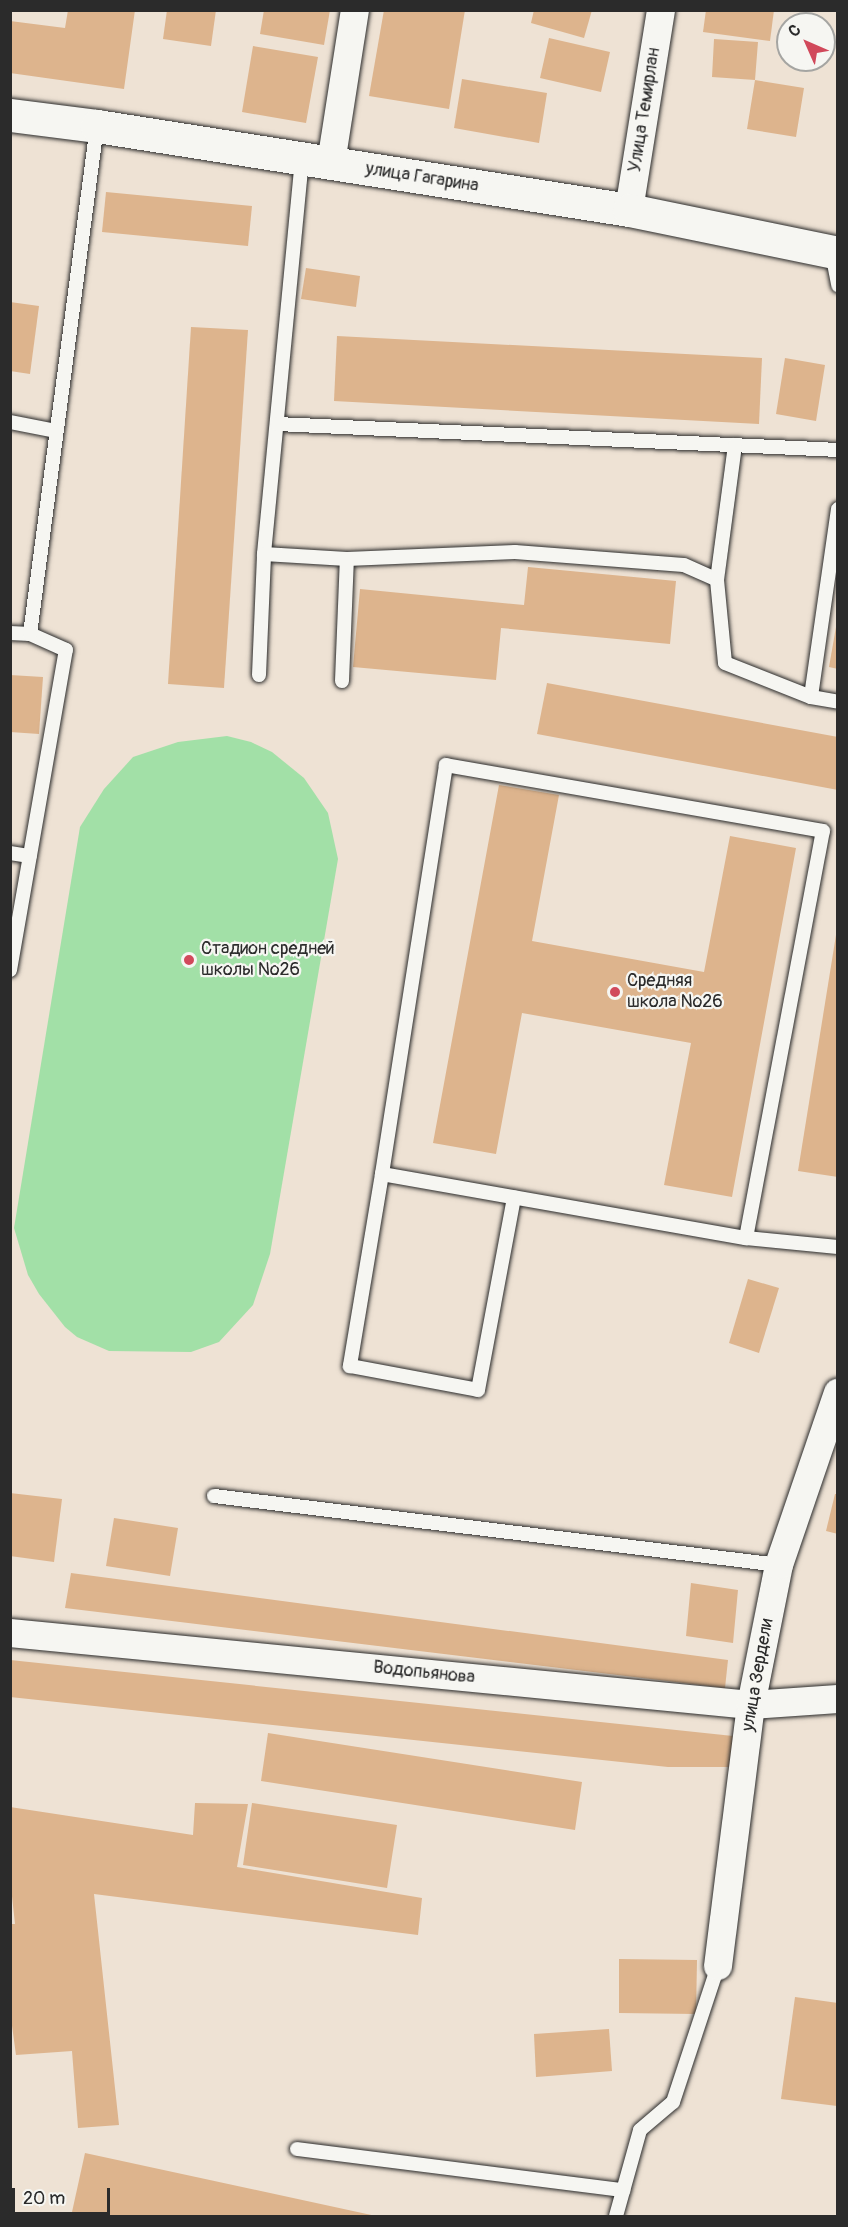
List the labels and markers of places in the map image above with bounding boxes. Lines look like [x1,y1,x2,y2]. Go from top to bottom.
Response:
place label: Стадион средней школы №26 [201,939,335,982]
marker: Стадион средней школы №26 [182,953,196,967]
place label: Средняя школа №26 [627,971,723,1014]
marker: Средняя школа №26 [608,985,622,999]

